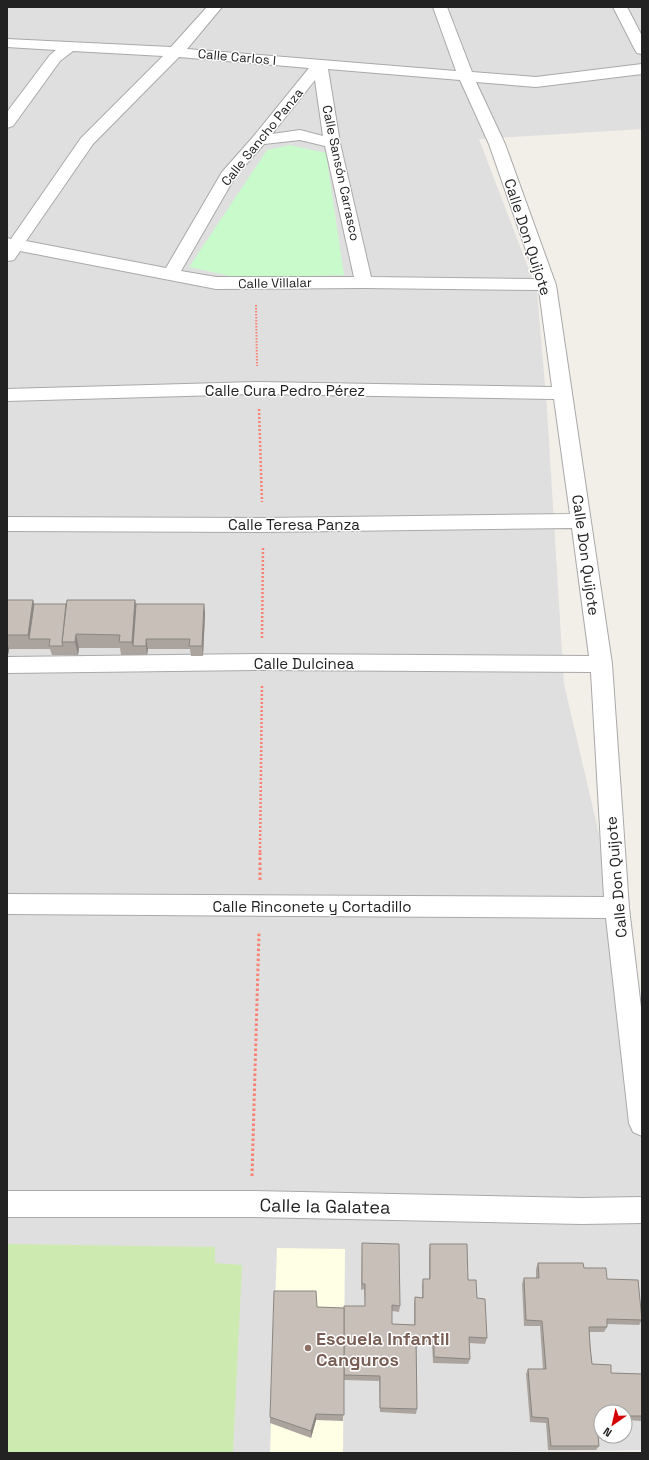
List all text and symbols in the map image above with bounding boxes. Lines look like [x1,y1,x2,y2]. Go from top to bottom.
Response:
street label: Calle Carlos I [197,45,277,69]
street label: Calle Sancho Panza [217,84,307,189]
street label: Calle Sansón Carrasco [318,104,364,242]
street label: Calle Don Quijote [500,176,556,298]
street label: Calle Villalar [238,274,312,292]
street label: Calle Cura Pedro Pérez [205,381,365,400]
street label: Calle Don Quijote [568,493,604,617]
street label: Calle Teresa Panza [228,515,360,534]
street label: Calle Dulcinea [254,654,355,673]
street label: Calle Don Quijote [601,815,631,938]
street label: Calle Rinconete y Cortadillo [213,897,411,916]
street label: Calle la Galatea [259,1193,391,1219]
place label: Escuela Infantil Canguros [316,1327,450,1371]
marker: Escuela Infantil Canguros [303,1343,313,1353]
north arrow [593,1404,633,1444]
text: N [600,1424,614,1440]

